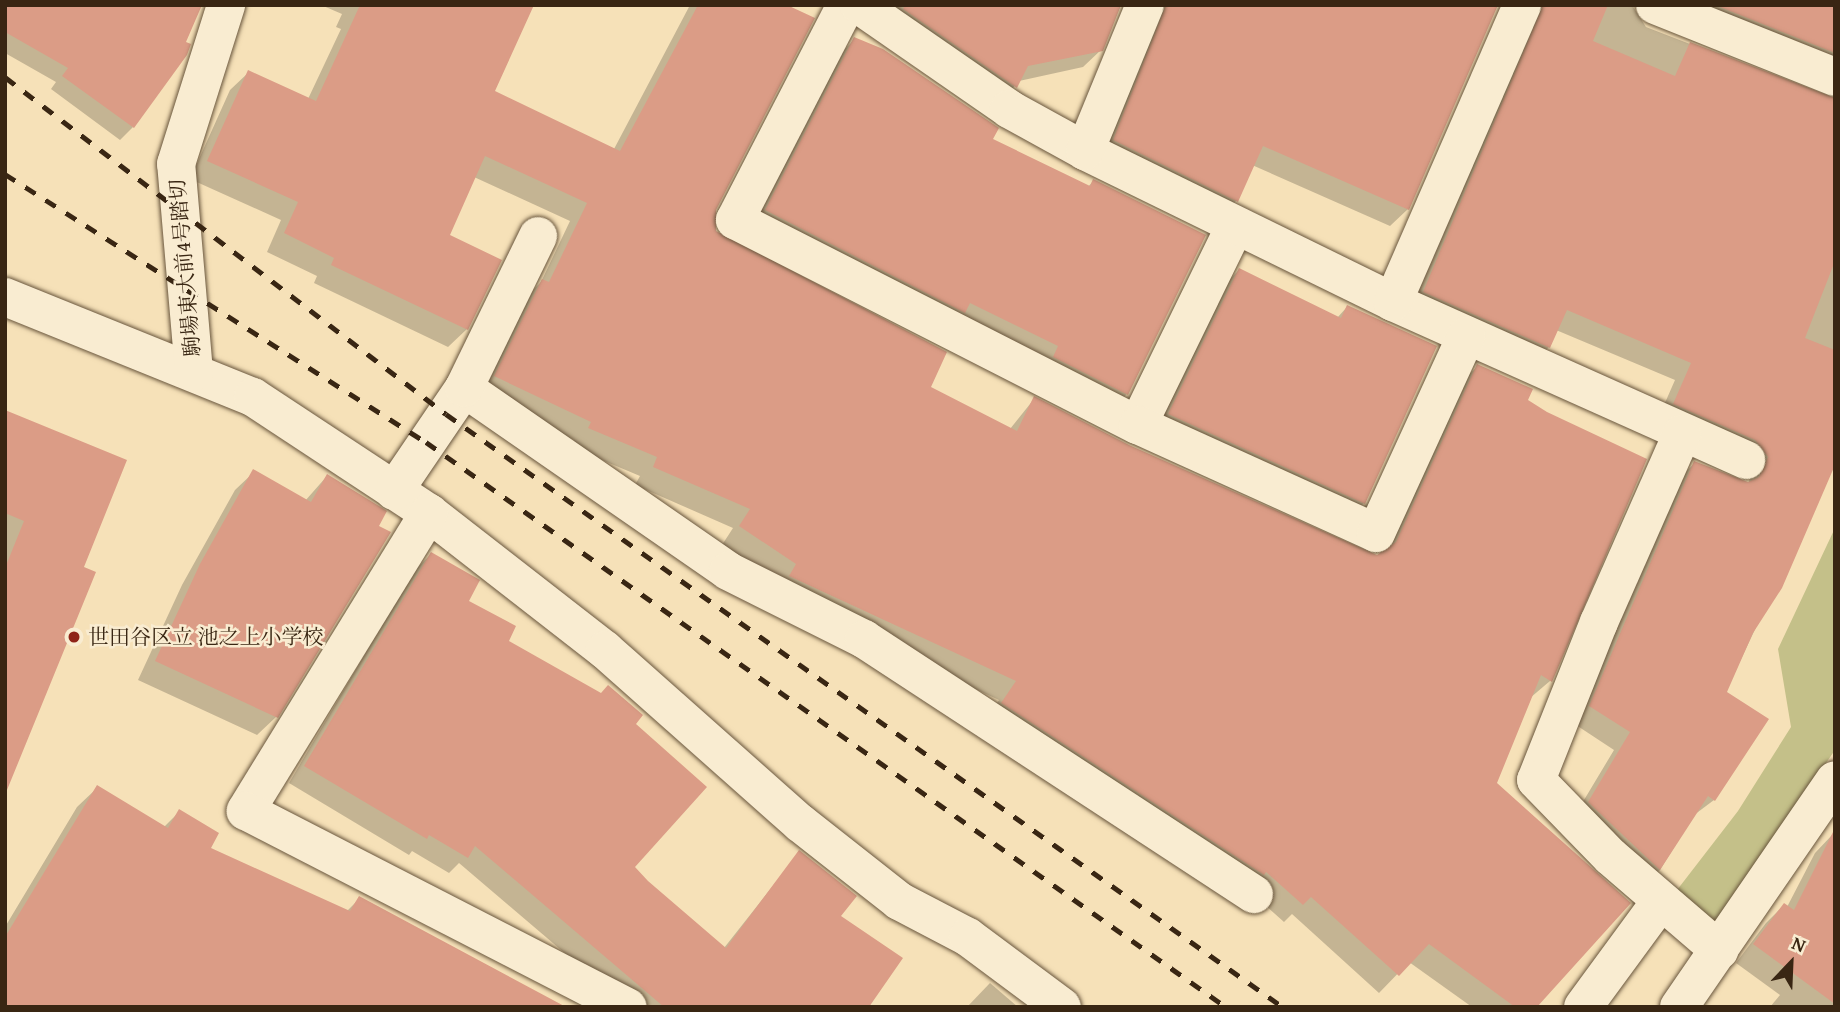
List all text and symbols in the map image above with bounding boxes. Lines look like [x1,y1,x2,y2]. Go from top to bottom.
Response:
street label: 駒場東大前4号踏切 [165,178,205,358]
place label: 世田谷区立 池之上小学校 [88,624,324,650]
marker: 世田谷区立 池之上小学校 [66,629,82,645]
north arrow [1756,928,1826,998]
text: N [1788,928,1811,959]

